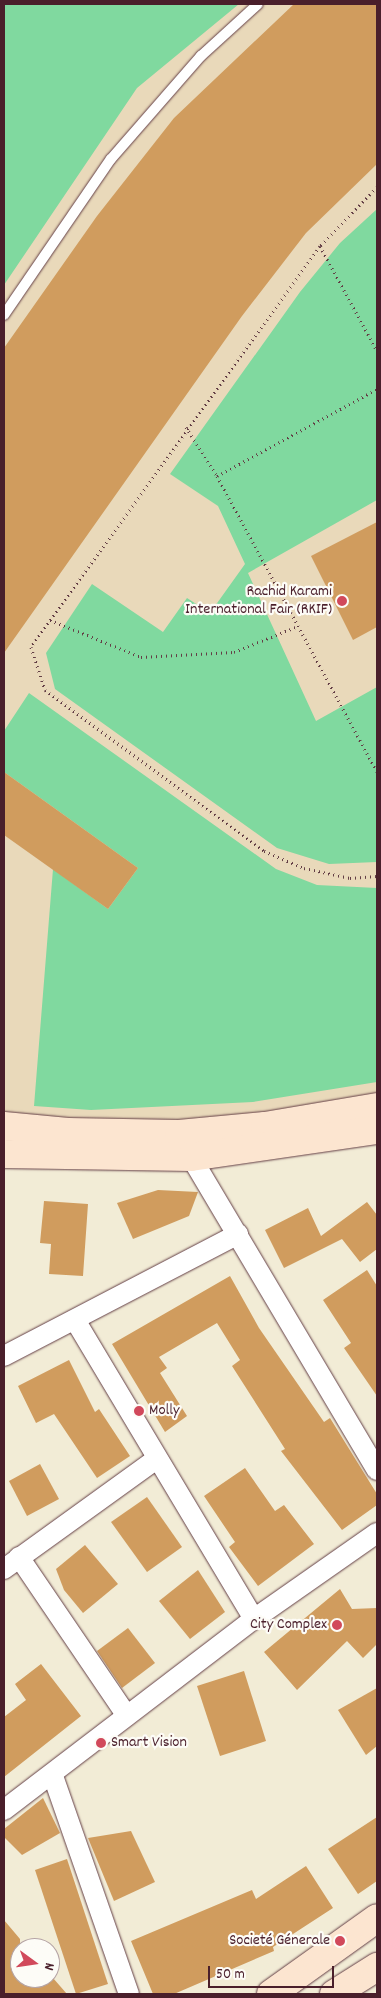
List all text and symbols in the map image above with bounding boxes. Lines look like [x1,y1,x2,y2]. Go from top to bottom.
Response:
place label: Rachid Karami International Fair (RKIF) [185,582,332,620]
marker: Rachid Karami International Fair (RKIF) [336,595,348,607]
place label: Molly [149,1401,180,1421]
marker: Molly [133,1405,145,1417]
place label: City Complex [250,1615,327,1635]
marker: City Complex [331,1619,343,1631]
place label: Smart Vision [111,1733,187,1753]
marker: Smart Vision [95,1737,107,1749]
place label: Societé Génerale [229,1931,330,1951]
marker: Societé Génerale [334,1935,346,1947]
north arrow [10,1938,60,1988]
scale bar [211,1956,337,1988]
text: N [38,1961,59,1972]
text: 50 m [216,1964,245,1986]

